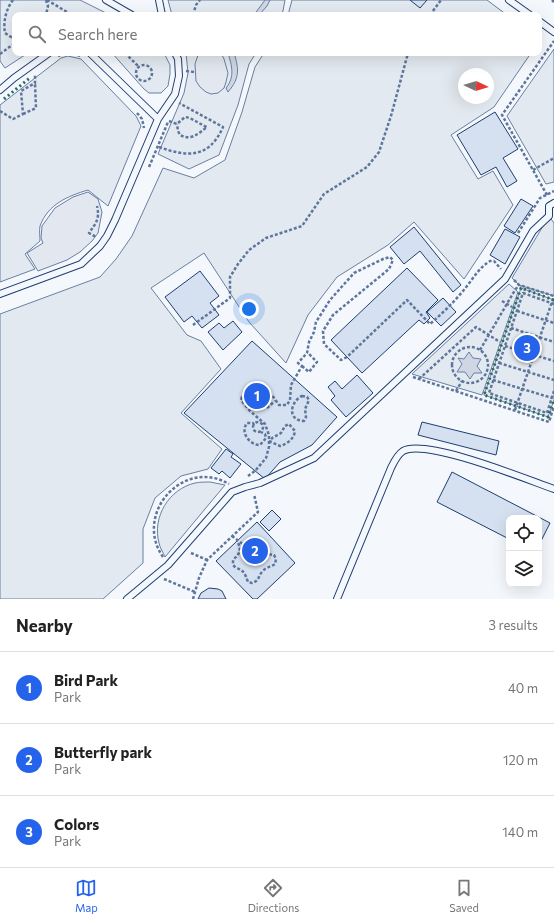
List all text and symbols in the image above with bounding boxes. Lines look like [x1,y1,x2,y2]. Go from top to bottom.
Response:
search box [12,12,542,56]
icon: search [26,23,48,45]
text: Search here [58,25,137,43]
north arrow [458,68,494,104]
your location [239,299,259,319]
pin: 3 [514,333,540,363]
pin: 1 [244,381,270,411]
map controls [506,515,542,587]
button: locate [506,515,542,551]
pin: 2 [242,536,268,566]
button: layers [506,551,542,587]
text: Nearby [16,615,73,636]
text: 3 results [489,617,538,633]
text: Bird Park [54,671,118,689]
text: 1 [26,680,32,696]
text: 40 m [508,680,538,696]
text: Park [54,689,81,705]
text: Butterfly park [54,743,152,761]
text: 2 [25,752,33,768]
text: 120 m [503,752,538,768]
text: Park [54,761,81,777]
text: Colors [54,815,99,833]
text: 3 [25,824,33,840]
text: 140 m [502,824,538,840]
text: Park [54,833,81,849]
tab: Map [75,877,98,914]
tab: Directions [248,877,299,914]
tab: Saved [449,877,479,914]

